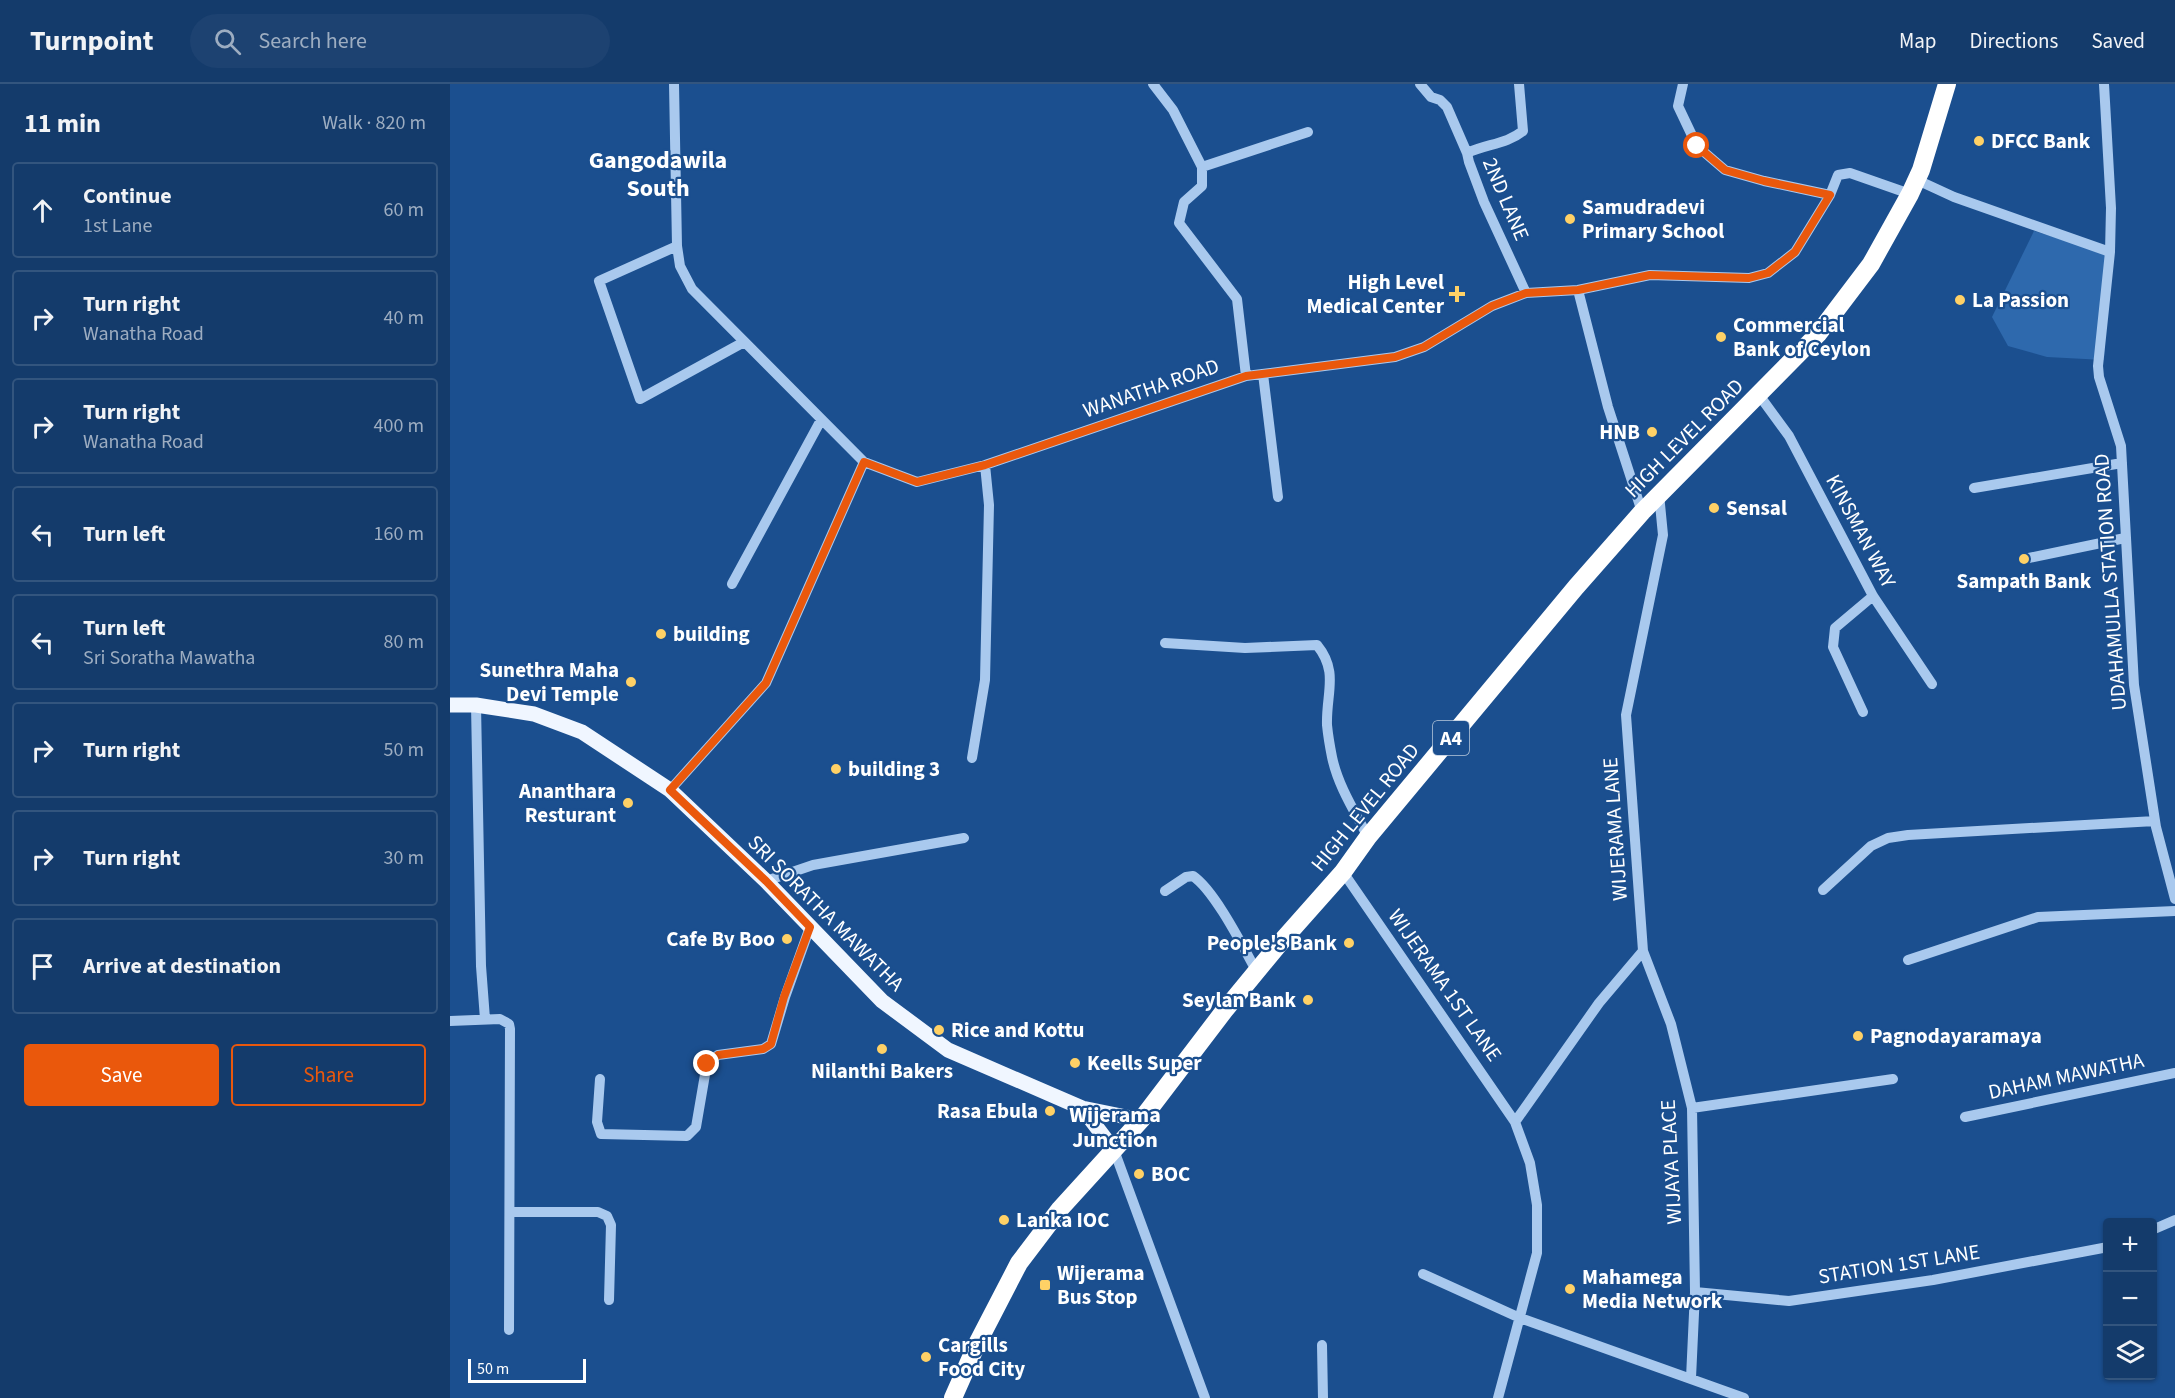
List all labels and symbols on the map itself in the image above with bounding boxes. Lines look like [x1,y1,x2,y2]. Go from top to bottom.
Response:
place label: DFCC Bank [1991,126,2091,156]
route start [1683,132,1709,158]
marker: DFCC Bank [1972,134,1986,148]
district label: Gangodawila South [589,143,727,206]
street label: 2ND LANE [1475,153,1537,245]
place label: Samudradevi Primary School [1582,192,1724,246]
marker: Samudradevi Primary School [1563,212,1577,226]
place label: High Level Medical Center [1306,267,1445,321]
marker: High Level Medical Center [1448,285,1466,303]
place label: La Passion [1972,285,2069,315]
marker: La Passion [1953,293,1967,307]
place label: Commercial Bank of Ceylon [1733,310,1871,364]
marker: Commercial Bank of Ceylon [1714,330,1728,344]
street label: WANATHA ROAD [1079,351,1223,425]
street label: HIGH LEVEL ROAD [1618,372,1750,504]
place label: HNB [1599,417,1640,447]
marker: HNB [1645,425,1659,439]
street label: UDAHAMULLA STATION ROAD [2086,452,2134,712]
street label: KINSMAN WAY [1819,469,1904,594]
place label: Sensal [1726,493,1787,523]
marker: Sensal [1707,501,1721,515]
marker: Sampath Bank [2017,552,2031,566]
place label: Sampath Bank [1957,566,2092,596]
place label: building [673,619,750,649]
marker: building [654,627,668,641]
place label: Sunethra Maha Devi Temple [480,655,619,709]
marker: Sunethra Maha Devi Temple [624,675,638,689]
road number: A4 [1433,721,1469,755]
street label: HIGH LEVEL ROAD [1304,736,1426,878]
place label: building 3 [848,754,940,784]
street label: WIJERAMA LANE [1595,756,1635,902]
marker: building 3 [829,762,843,776]
place label: Ananthara Resturant [518,776,616,830]
marker: Ananthara Resturant [621,796,635,810]
street label: SRI SORATHA MAWATHA [741,828,911,998]
street label: WIJERAMA 1ST LANE [1381,903,1509,1067]
place label: Cafe By Boo [666,924,775,954]
place label: People's Bank [1207,928,1337,958]
marker: Cafe By Boo [780,932,794,946]
marker: People's Bank [1342,936,1356,950]
place label: Seylan Bank [1182,985,1296,1015]
marker: Seylan Bank [1301,993,1315,1007]
place label: Rice and Kottu [951,1015,1085,1045]
place label: Pagnodayaramaya [1870,1021,2042,1051]
marker: Rice and Kottu [932,1023,946,1037]
marker: Pagnodayaramaya [1851,1029,1865,1043]
marker: Nilanthi Bakers [875,1042,889,1056]
street label: DAHAM MAWATHA [1985,1045,2147,1107]
place label: Keells Super [1087,1048,1202,1078]
route end [693,1050,719,1076]
place label: Nilanthi Bakers [811,1056,953,1086]
marker: Keells Super [1068,1056,1082,1070]
place label: Rasa Ebula [937,1096,1038,1126]
district label: Wijerama Junction [1069,1099,1161,1156]
street label: WIJAYA PLACE [1653,1099,1689,1225]
marker: Rasa Ebula [1043,1104,1057,1118]
place label: BOC [1151,1159,1190,1189]
marker: BOC [1132,1167,1146,1181]
place label: Lanka IOC [1016,1205,1109,1235]
marker: Lanka IOC [997,1213,1011,1227]
street label: STATION 1ST LANE [1816,1236,1982,1292]
place label: Wijerama Bus Stop [1057,1258,1144,1312]
place label: Mahamega Media Network [1582,1262,1723,1316]
marker: Wijerama Bus Stop [1038,1278,1052,1292]
marker: Mahamega Media Network [1563,1282,1577,1296]
place label: Cargills Food City [938,1330,1025,1384]
marker: Cargills Food City [919,1350,933,1364]
scale bar [468,1356,586,1384]

